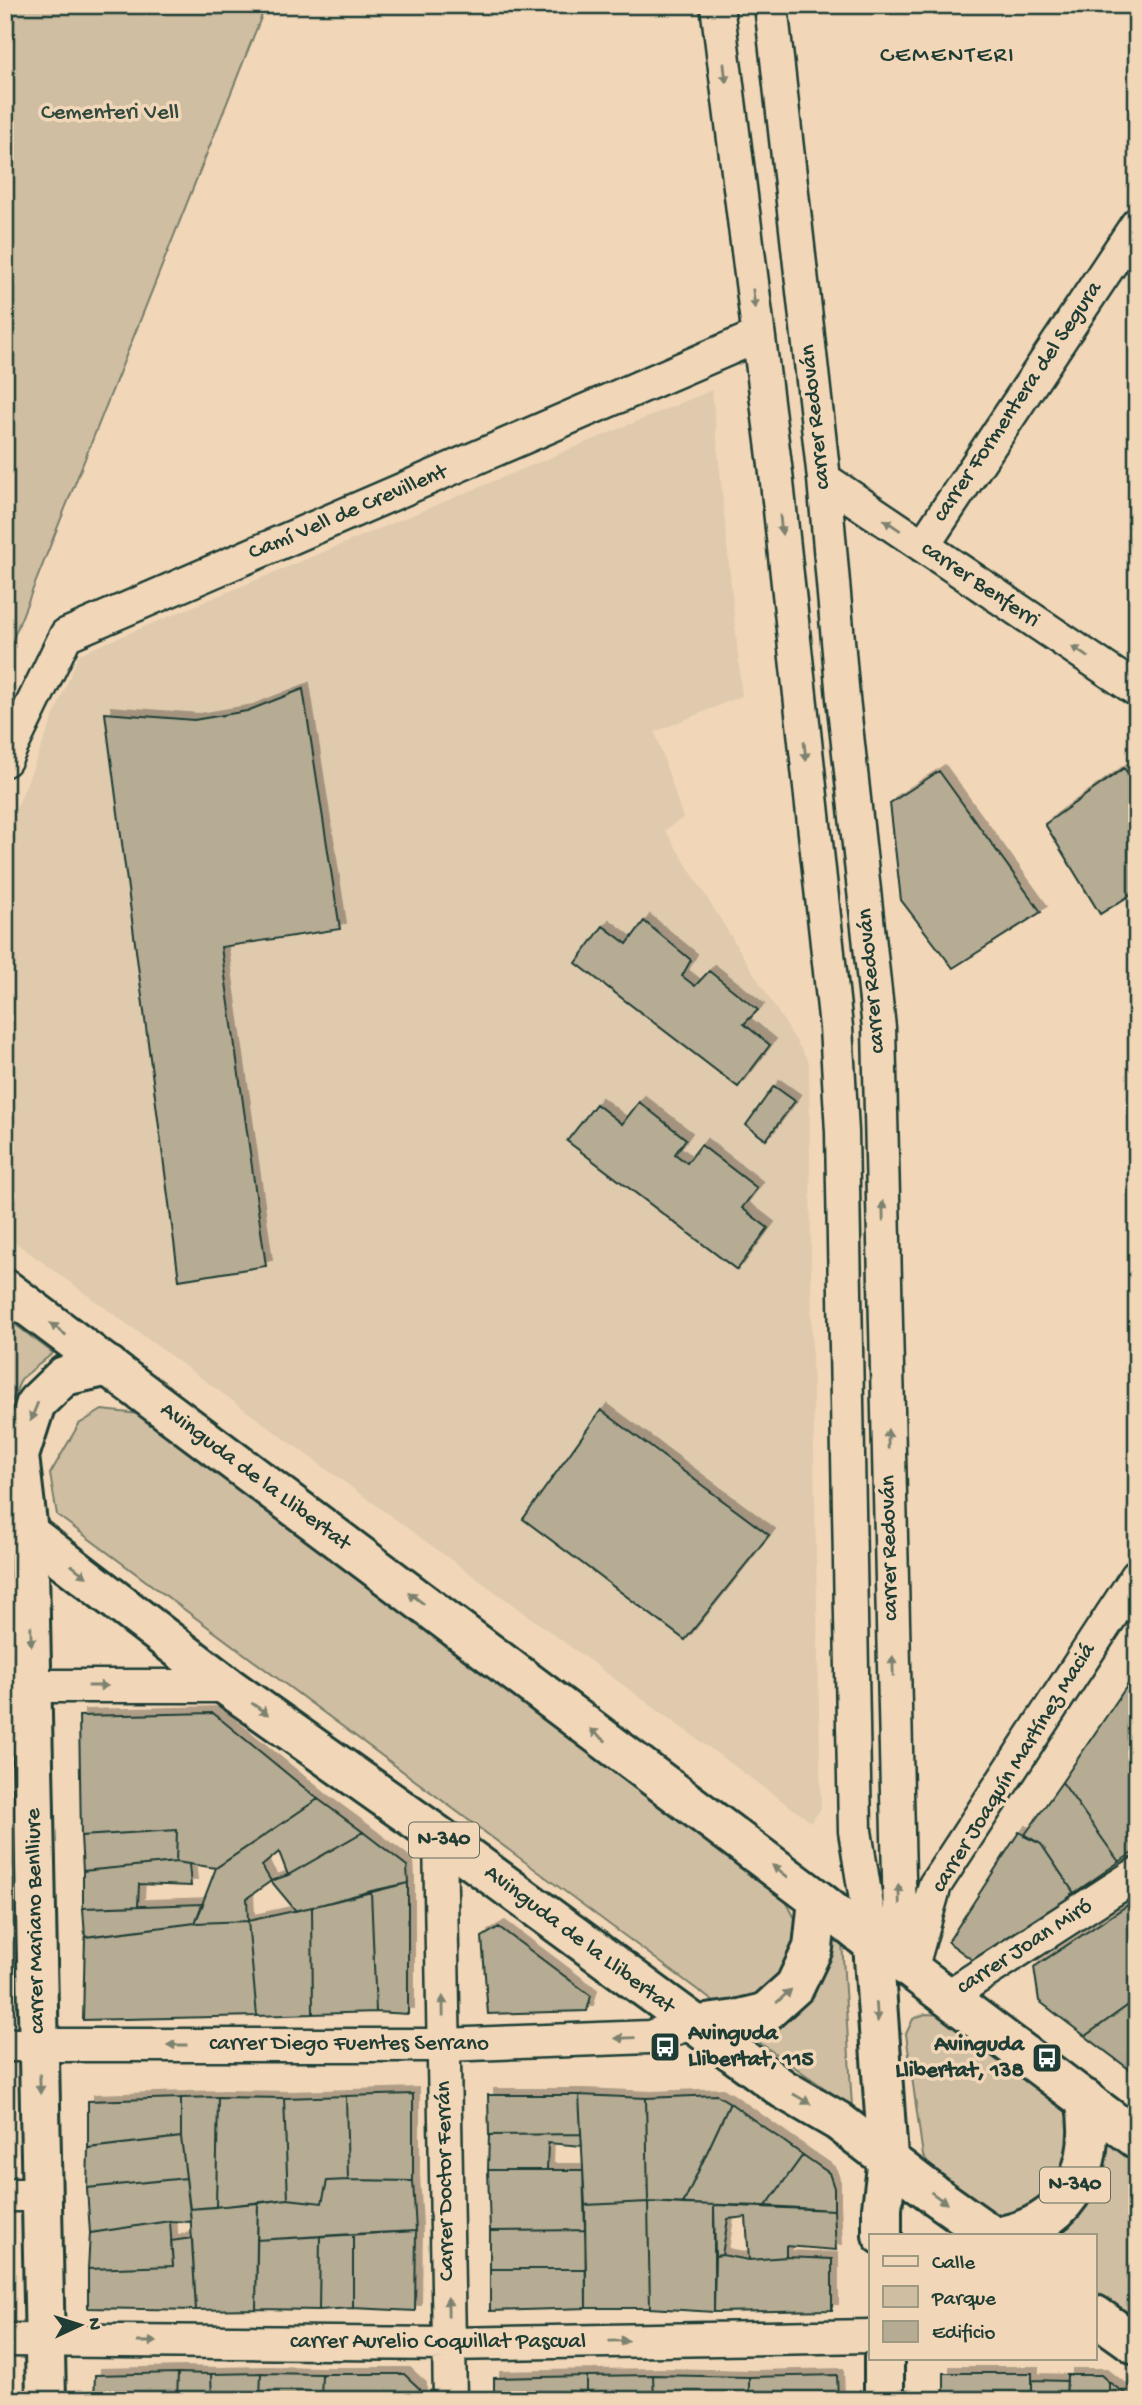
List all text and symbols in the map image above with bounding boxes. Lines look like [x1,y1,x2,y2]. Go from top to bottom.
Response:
district label: CEMENTERI [880,42,1016,71]
one-way arrow [720,62,731,84]
park label: Cementeri Vell [41,100,179,127]
street label: carrer Formentera del Segura [927,276,1109,527]
one-way arrow [748,288,759,310]
street label: carrer Redován [795,343,837,491]
street label: Camí Vell de Crevillent [245,458,453,567]
one-way arrow [776,514,787,536]
one-way arrow [882,519,901,532]
street label: carrer Benferri [916,535,1044,635]
one-way arrow [1071,645,1089,659]
one-way arrow [800,740,811,762]
street label: carrer Redován [852,907,892,1055]
one-way arrow [877,1200,888,1222]
one-way arrow [50,1321,68,1336]
street label: Avinguda de la Llibertat [154,1397,357,1558]
one-way arrow [29,1401,40,1422]
one-way arrow [882,1428,893,1450]
street label: carrer Redován [875,1475,905,1621]
one-way arrow [69,1564,87,1579]
one-way arrow [407,1592,425,1606]
one-way arrow [25,1625,36,1647]
street label: carrer Joaquín Martínez Maciá [926,1637,1103,1898]
one-way arrow [887,1655,898,1677]
one-way arrow [87,1680,109,1692]
one-way arrow [251,1702,269,1716]
one-way arrow [589,1728,607,1742]
street label: carrer Mariano Benlliure [21,1807,51,2034]
road number: N-340 [409,1822,479,1857]
street label: Avinguda de la Llibertat [478,1860,681,2021]
one-way arrow [771,1865,789,1879]
one-way arrow [893,1882,904,1904]
street label: carrer Joan Miró [952,1893,1098,2001]
one-way arrow [775,1988,793,2004]
one-way arrow [438,1995,449,2017]
one-way arrow [872,2001,883,2023]
place label: Avinguda Llibertat, 115 [687,2021,814,2074]
bus stop icon: Avinguda Llibertat, 115 [648,2030,682,2064]
street label: carrer Diego Fuentes Serrano [209,2031,489,2058]
place label: Avinguda Llibertat, 138 [895,2032,1025,2085]
one-way arrow [614,2033,636,2044]
one-way arrow [166,2039,188,2051]
bus stop icon: Avinguda Llibertat, 138 [1030,2041,1064,2075]
one-way arrow [34,2073,45,2095]
street label: Carrer Doctor Ferrán [431,2081,461,2281]
one-way arrow [792,2093,811,2106]
road number: N-340 [1040,2168,1110,2202]
one-way arrow [929,2190,947,2205]
legend [869,2234,1096,2360]
text: Calle [932,2252,976,2277]
text: Parque [931,2288,997,2313]
north arrow [46,2290,116,2360]
one-way arrow [443,2296,454,2318]
text: N [82,2317,105,2331]
text: Edificio [932,2322,996,2347]
street label: carrer Aurelio Coquillat Pascual [290,2329,586,2356]
one-way arrow [609,2335,631,2347]
one-way arrow [136,2336,158,2347]

